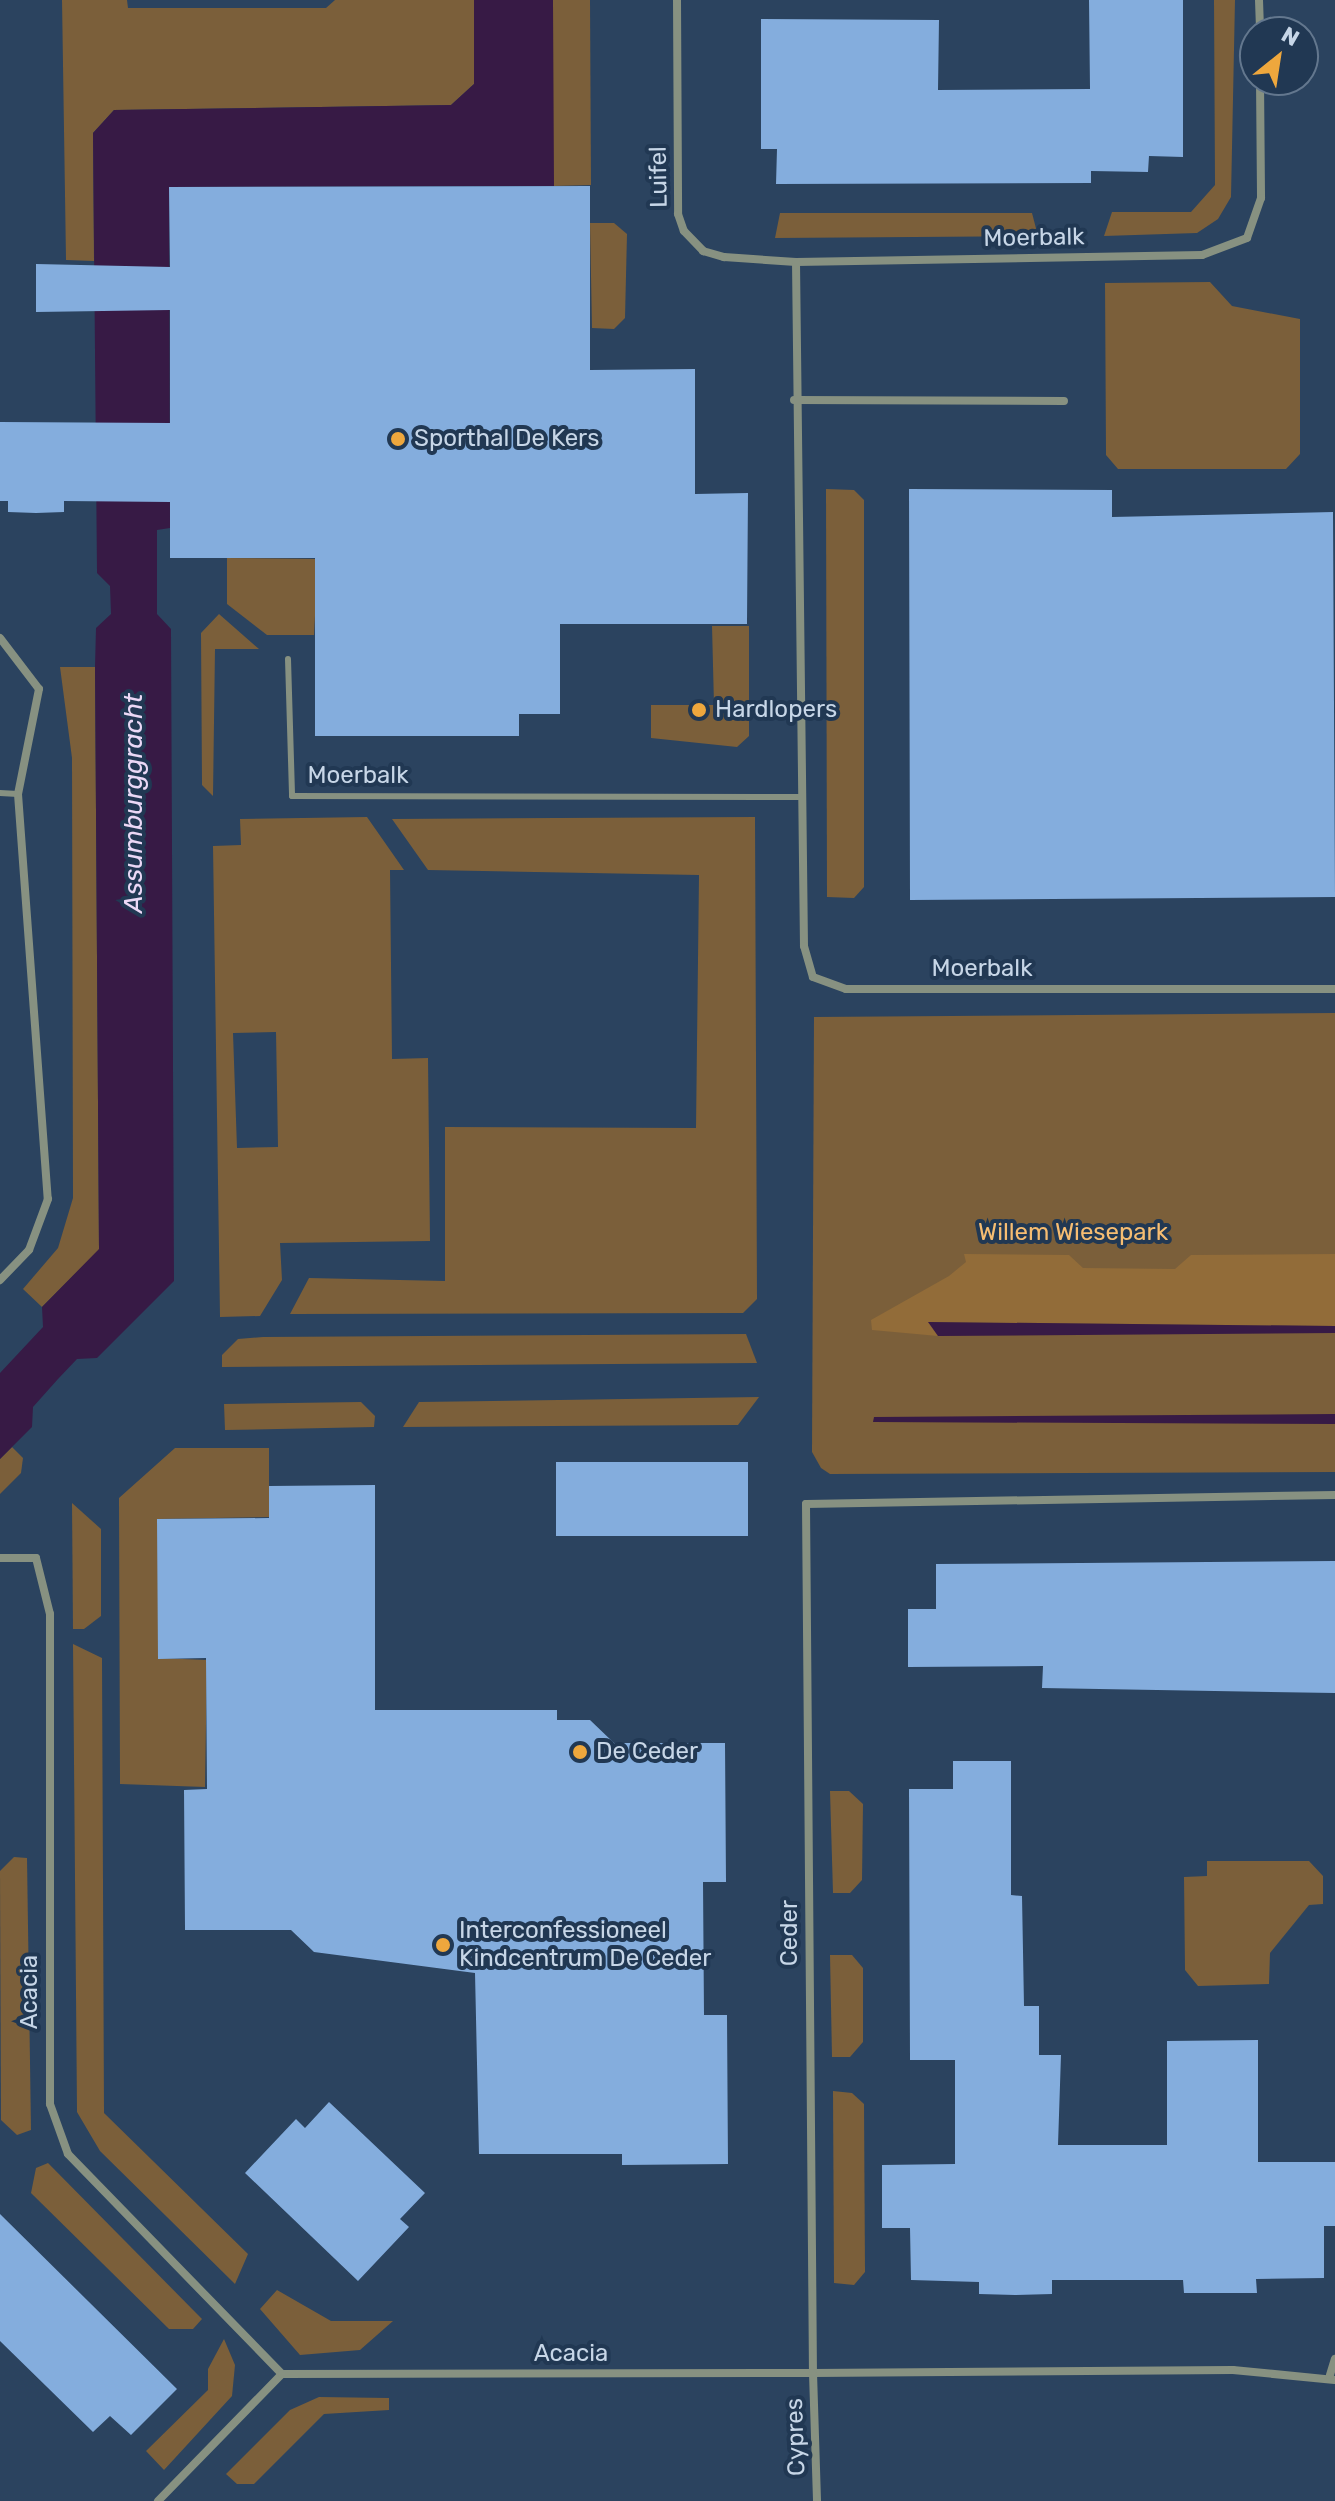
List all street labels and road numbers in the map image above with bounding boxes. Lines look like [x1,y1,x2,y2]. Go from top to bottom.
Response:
street label: Luifel [644,146,674,208]
street label: Moerbalk [983,223,1085,253]
street label: Moerbalk [307,762,409,790]
street label: Moerbalk [931,955,1033,983]
street label: Ceder [776,1900,804,1966]
street label: Acacia [16,1955,44,2029]
street label: Acacia [534,2340,608,2368]
street label: Cypres [780,2397,812,2477]

